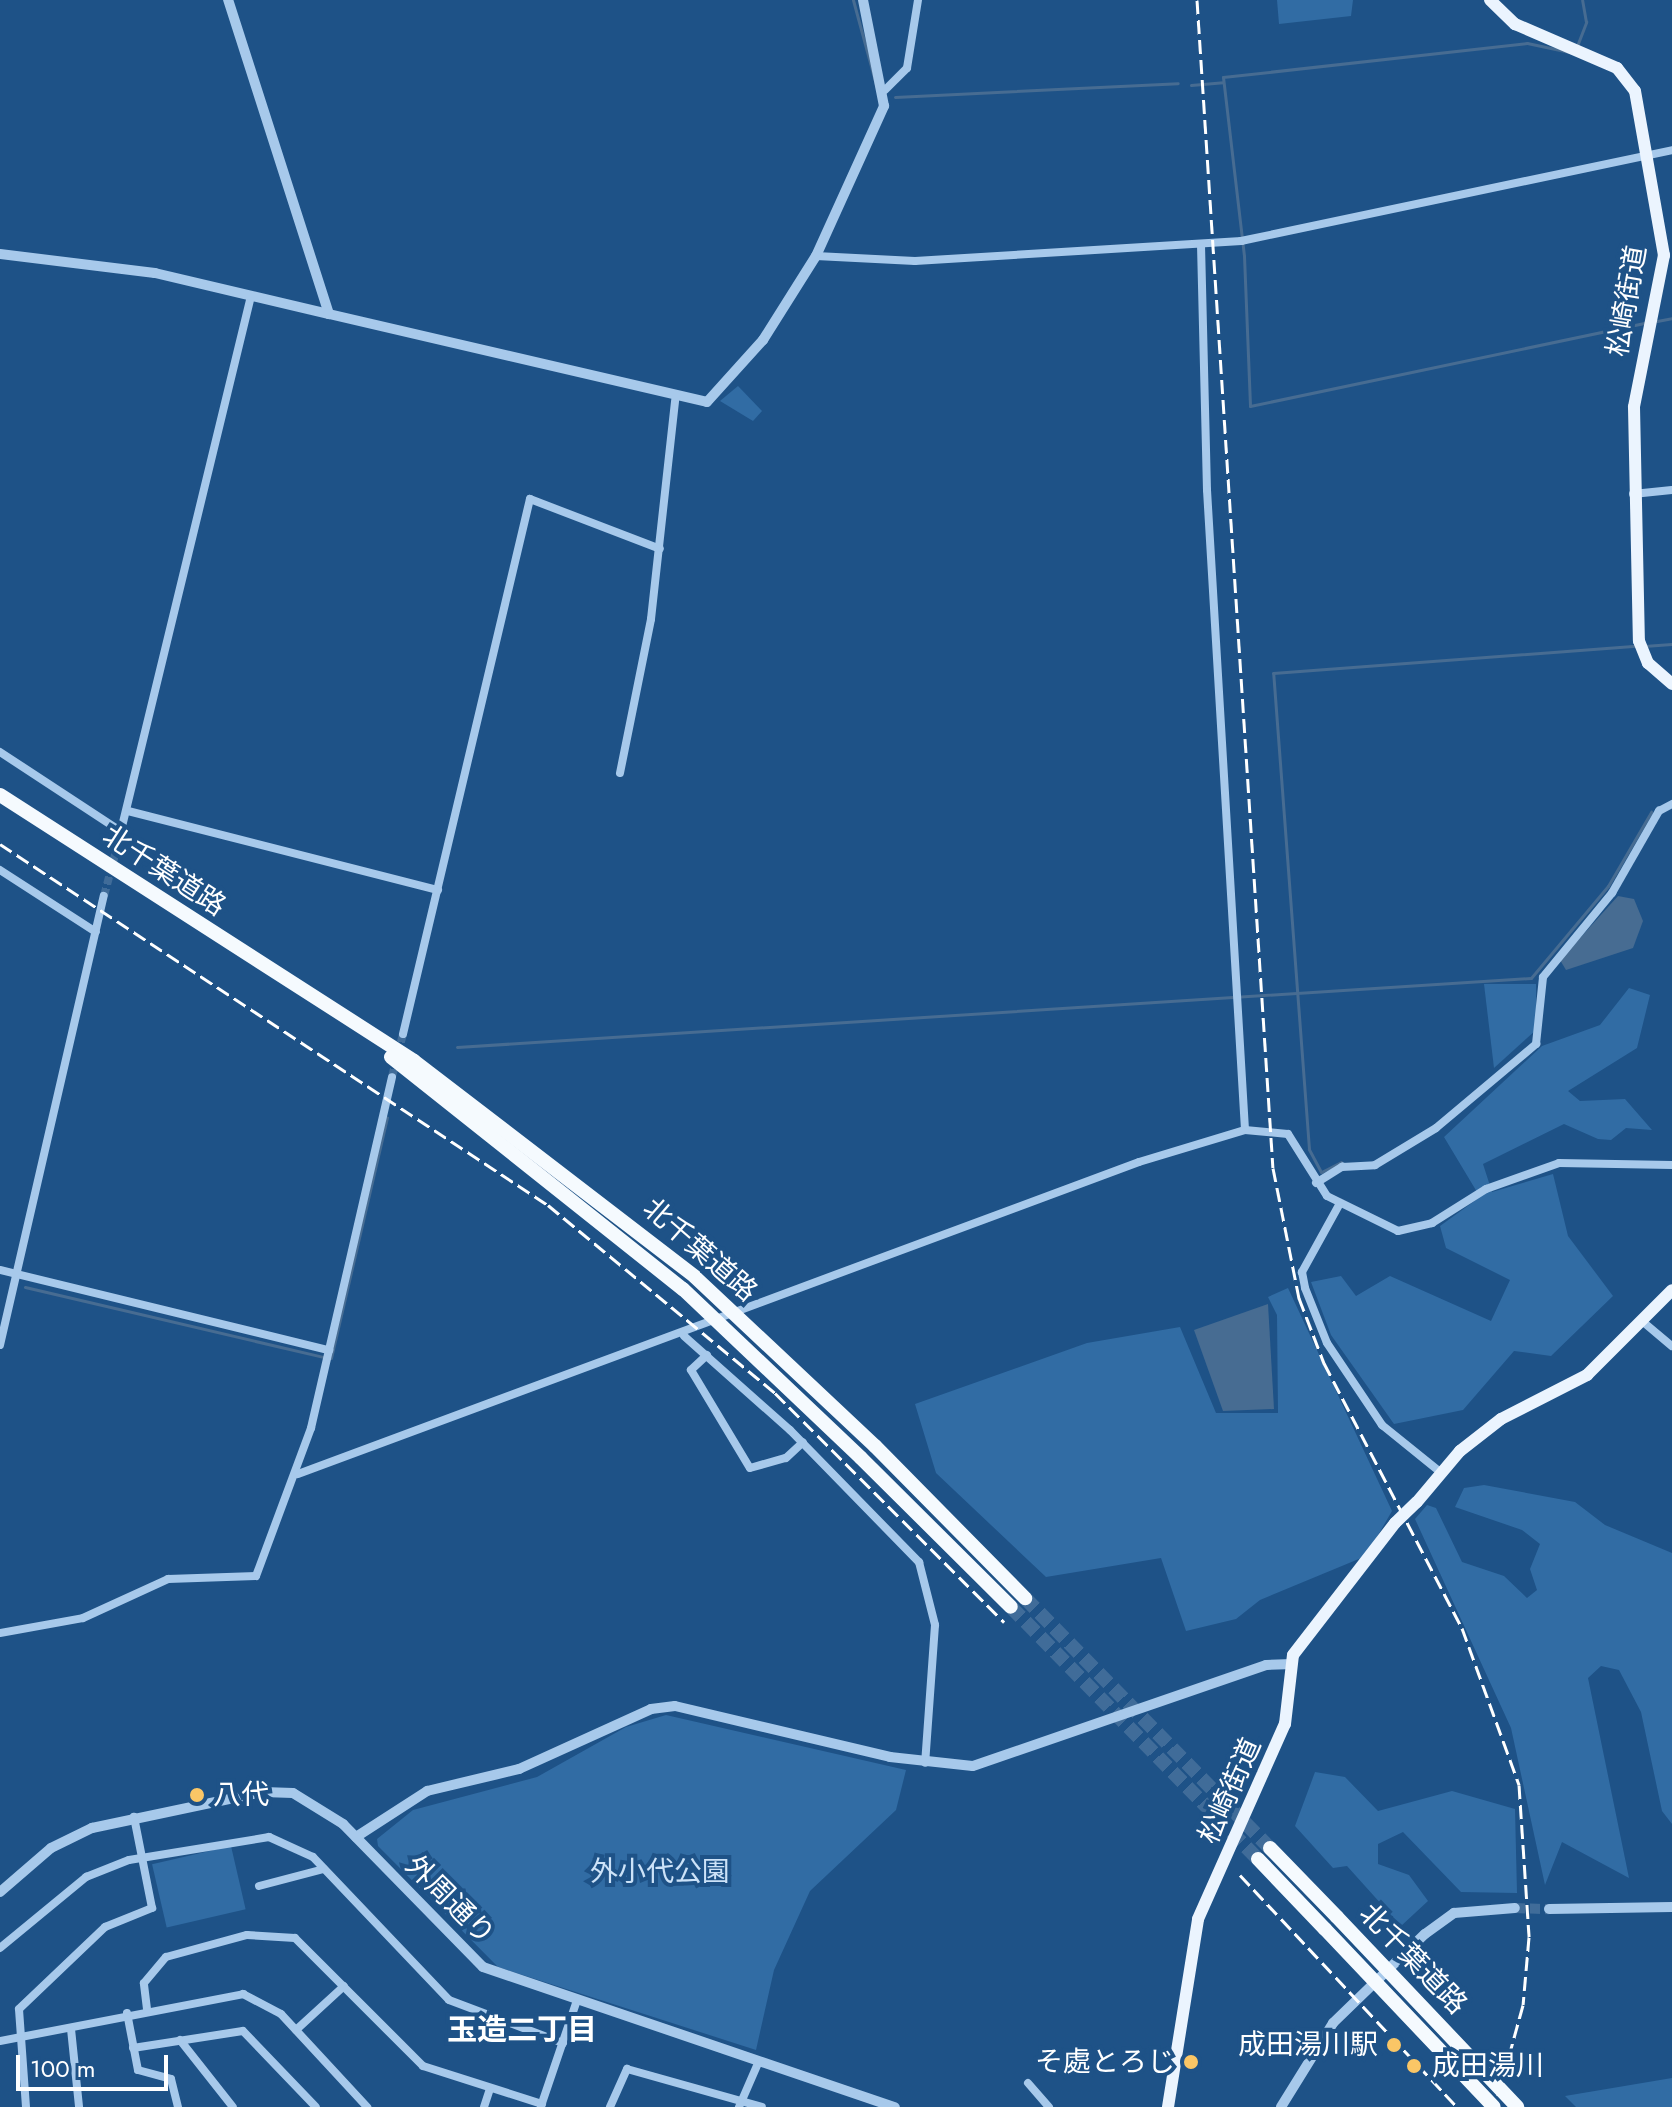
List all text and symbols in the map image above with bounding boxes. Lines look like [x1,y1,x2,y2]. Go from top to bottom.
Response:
street label: 松崎街道 [1601,243,1653,359]
street label: 北千葉道路 [96,819,232,923]
street label: 北千葉道路 [636,1191,764,1309]
street label: 松崎街道 [1192,1733,1268,1849]
place label: 八代 [213,1778,269,1812]
marker: 八代 [188,1786,206,1804]
street label: 外周通り [399,1849,501,1951]
park label: 外小代公園 [590,1855,730,1889]
street label: 北千葉道路 [1352,1897,1474,2021]
district label: 玉造二丁目 [447,2012,597,2048]
place label: 成田湯川駅 [1238,2028,1378,2062]
marker: 成田湯川駅 [1385,2036,1403,2054]
scale bar [20,2039,172,2089]
place label: そ處とろじ [1035,2045,1175,2079]
place label: 成田湯川 [1432,2049,1544,2083]
text: 100 m [30,2051,96,2086]
marker: そ處とろじ [1182,2053,1200,2071]
marker: 成田湯川 [1403,2055,1425,2077]

